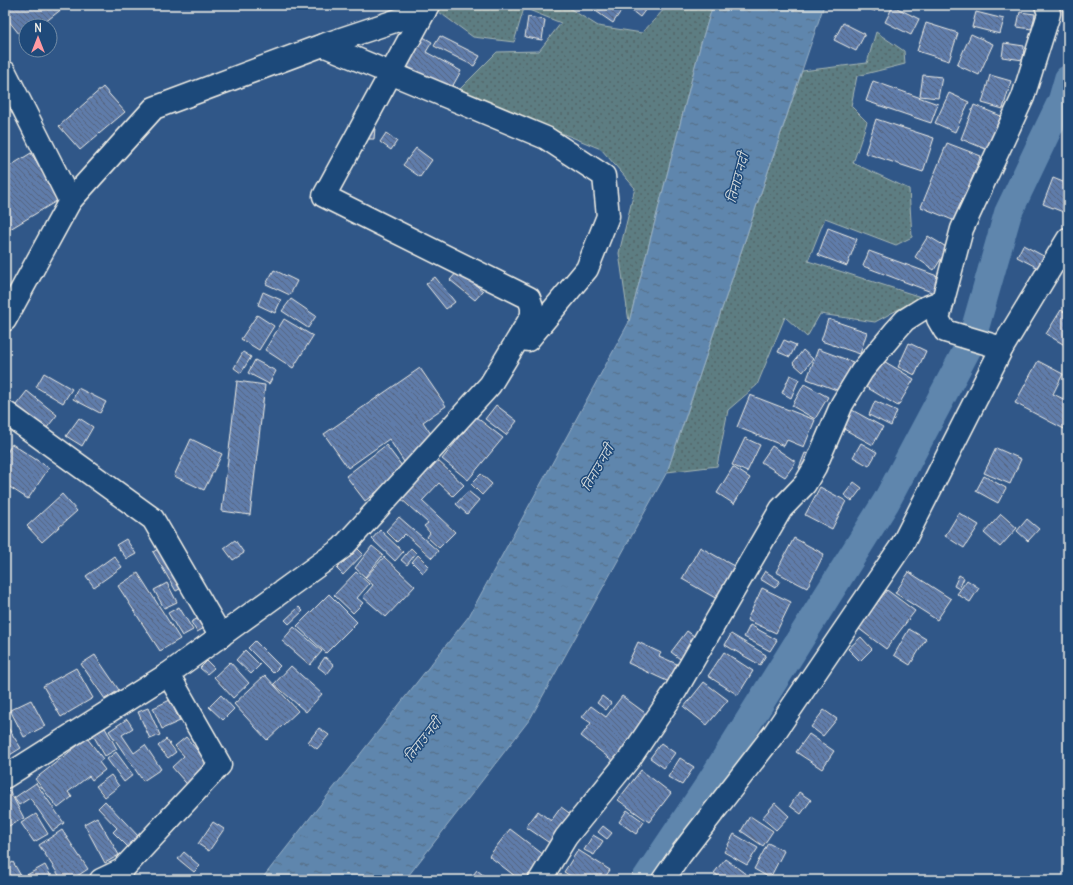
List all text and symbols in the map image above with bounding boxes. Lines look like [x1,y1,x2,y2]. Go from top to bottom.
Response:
north arrow [18,18,58,58]
text: N [34,21,42,35]
water label: तिनाउ नदी [723,148,752,204]
water label: तिनाउ नदी [577,439,618,494]
water label: तिनाउ नदी [400,712,446,764]

